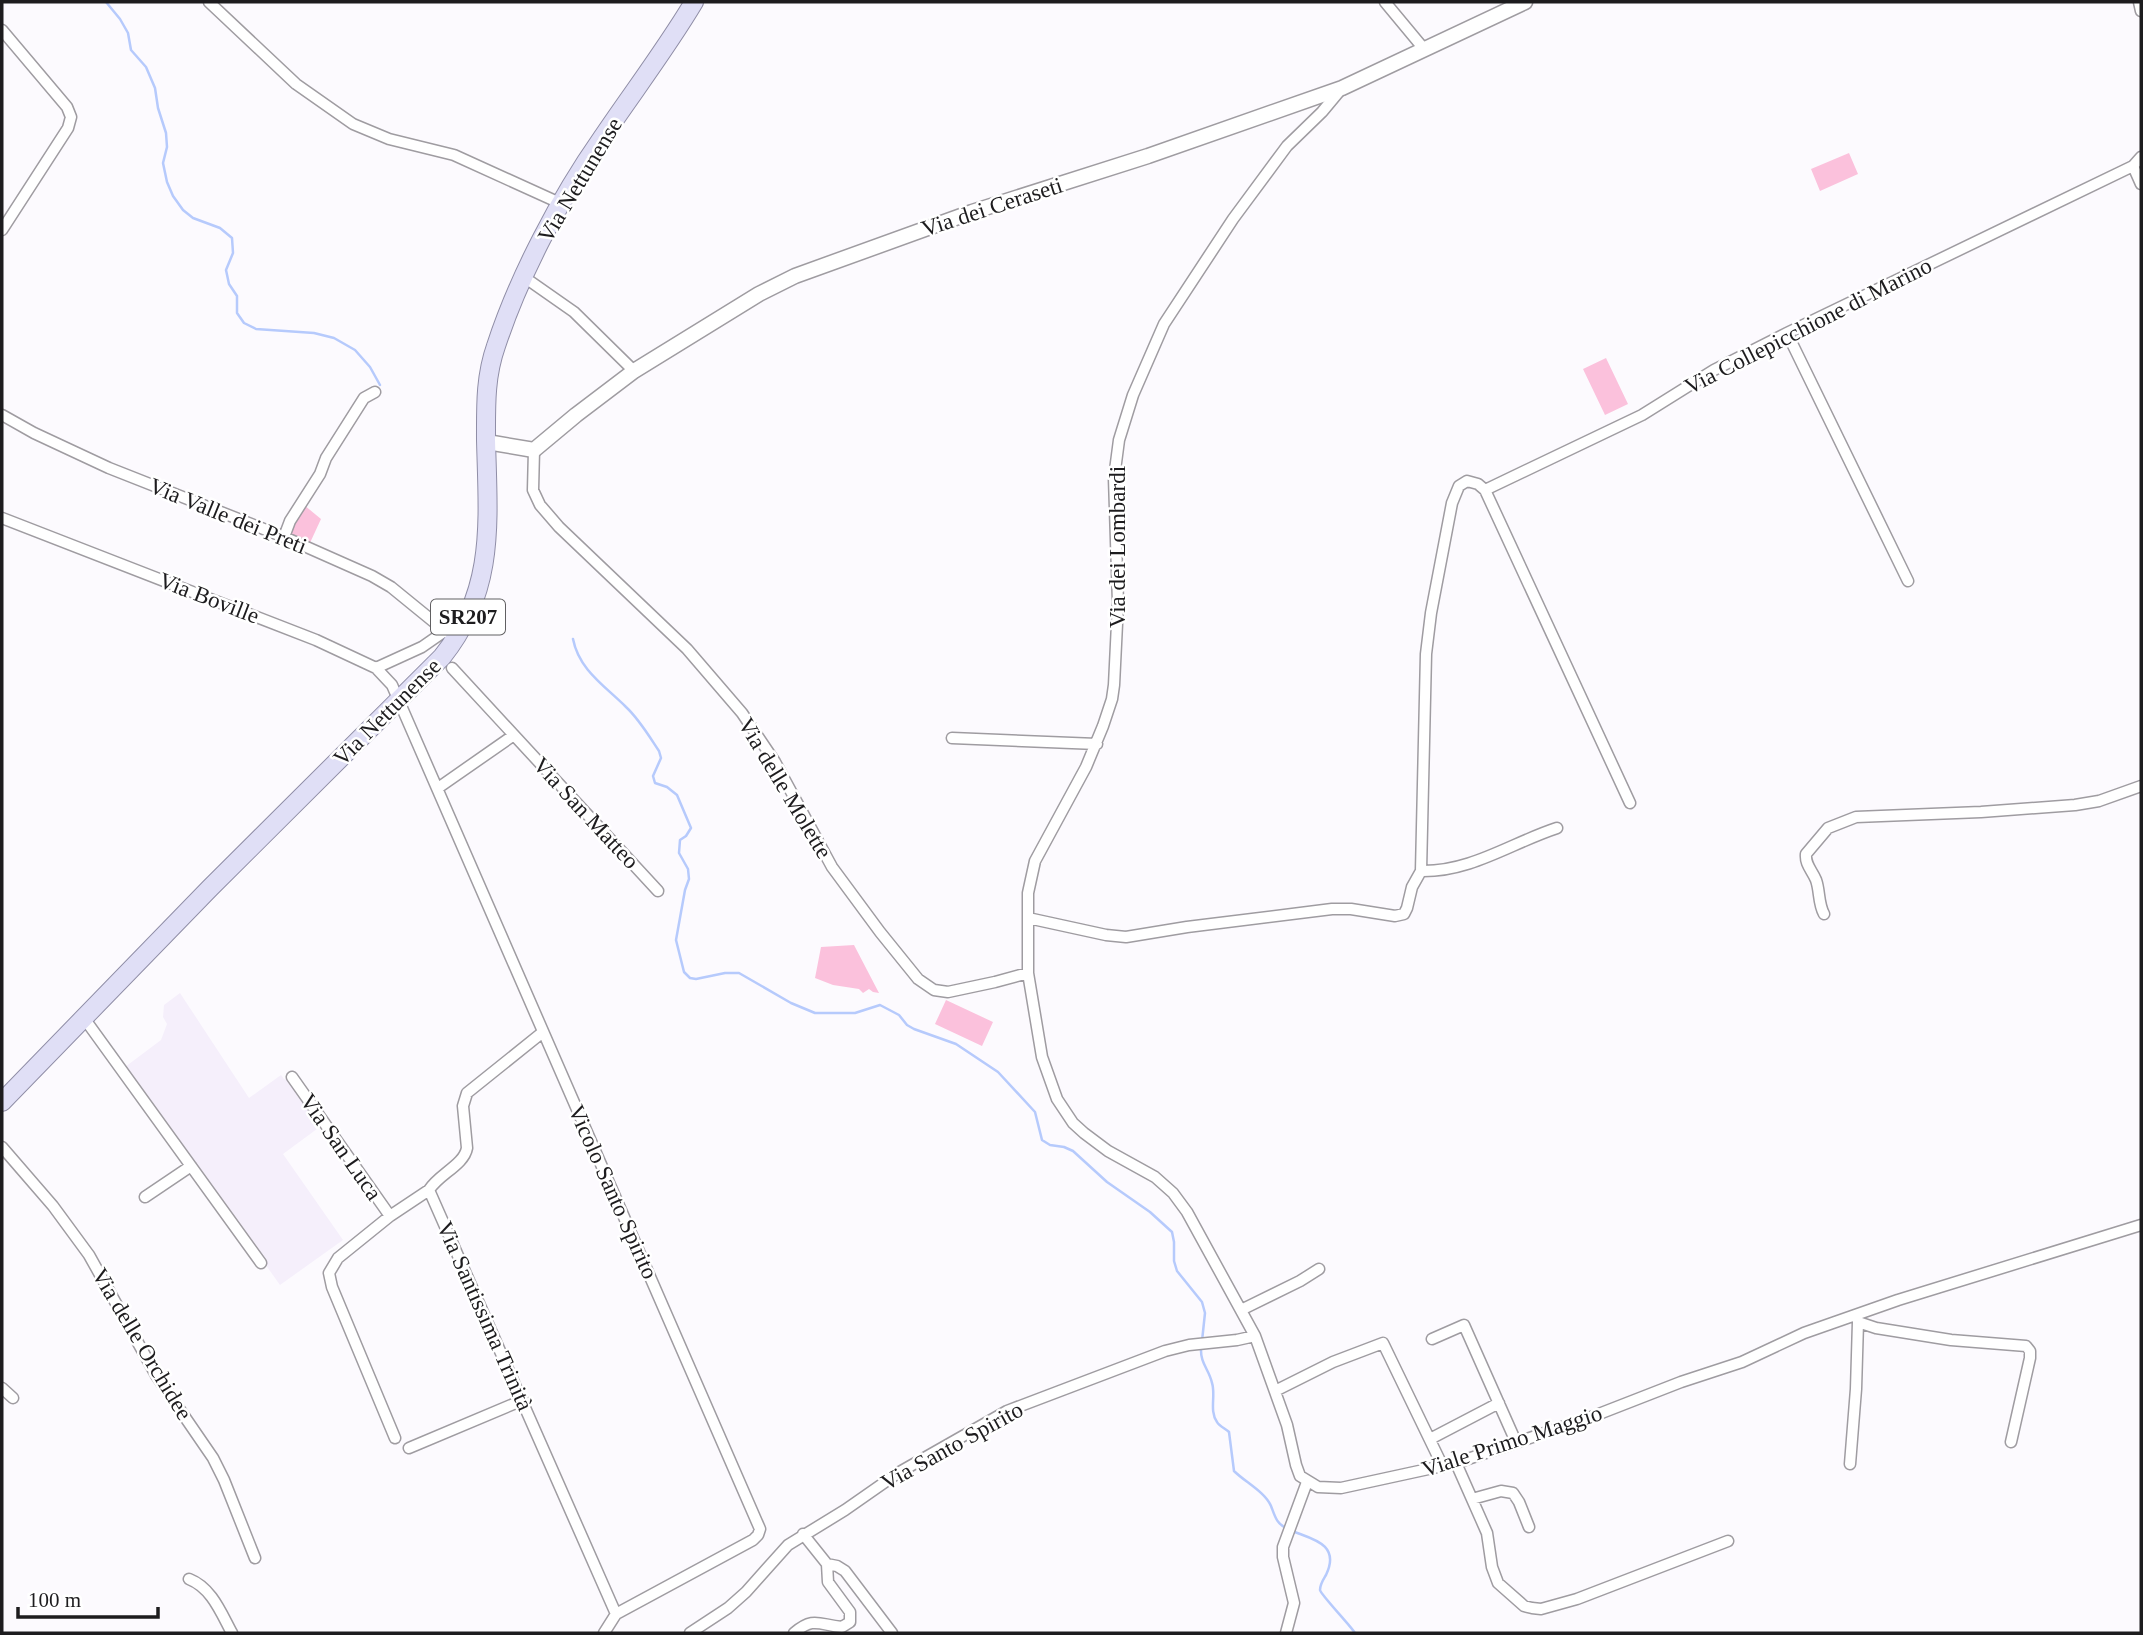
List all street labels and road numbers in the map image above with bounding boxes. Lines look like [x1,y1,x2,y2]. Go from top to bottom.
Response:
street label: Via Nettunense [533,113,627,247]
street label: Via dei Ceraseti [918,172,1066,242]
street label: Via Collepicchione di Marino [1680,253,1936,399]
street label: Via dei Lombardi [1105,466,1130,628]
street label: Via Valle dei Preti [146,473,310,559]
street label: Via Boville [155,567,263,629]
road number: SR207 [431,600,505,634]
street label: Via Nettunense [328,653,446,771]
street label: Via delle Molette [733,713,837,863]
street label: Via San Matteo [528,752,644,874]
street label: Via San Luca [295,1089,387,1205]
street label: Vicolo Santo Spirito [563,1101,663,1283]
street label: Via Santissima Trinità [432,1218,538,1414]
street label: Via delle Orchidee [87,1264,197,1424]
street label: Via Santo Spirito [877,1397,1027,1495]
street label: Viale Primo Maggio [1419,1400,1605,1482]

